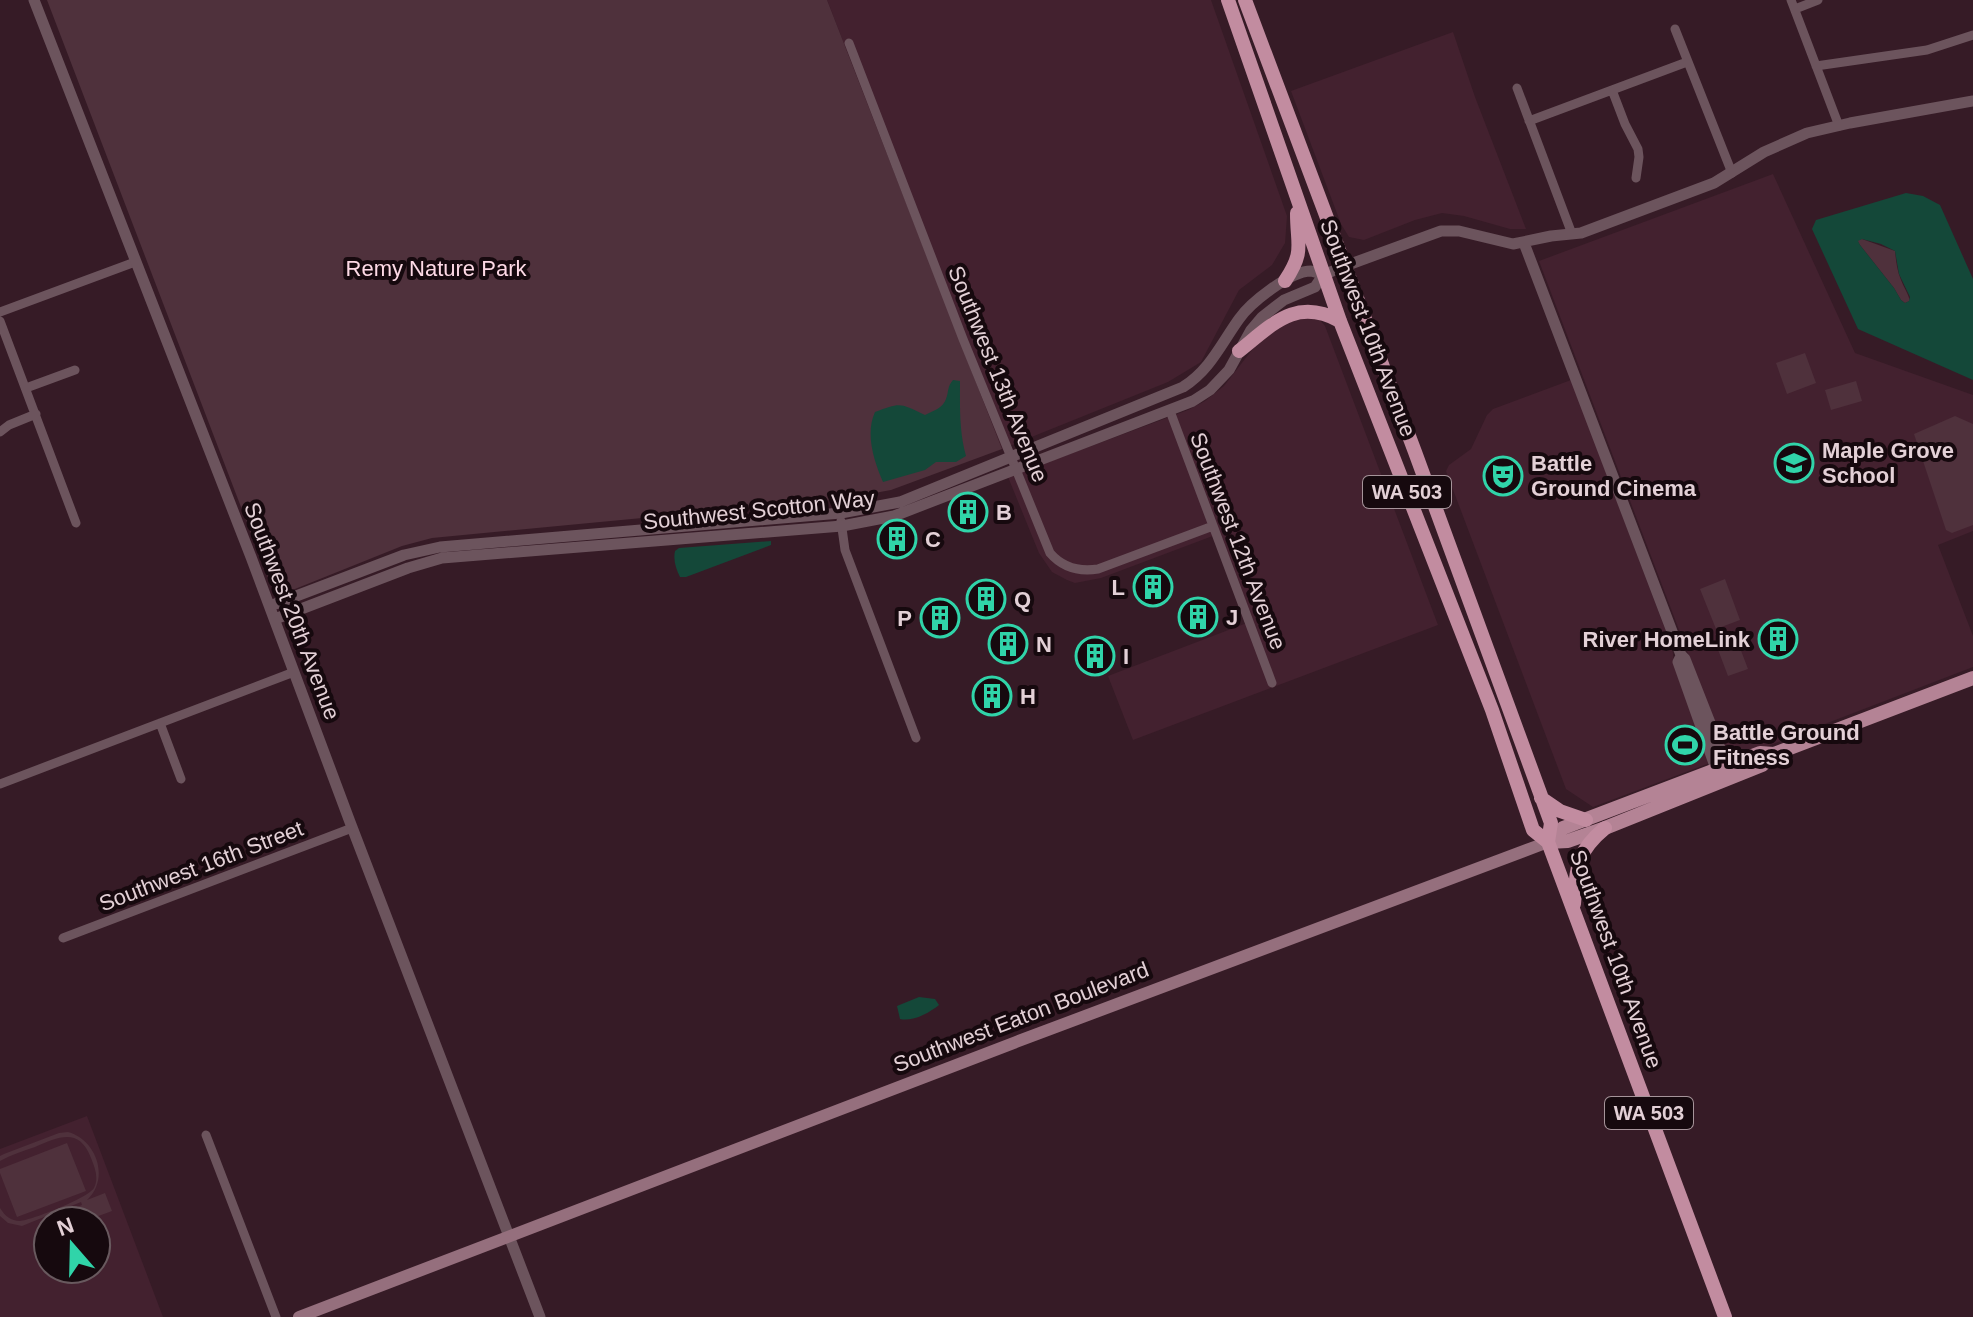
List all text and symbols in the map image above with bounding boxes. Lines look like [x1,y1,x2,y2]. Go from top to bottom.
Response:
street label: Southwest 10th Avenue [1315,216,1421,440]
park label: Remy Nature Park [346,256,527,281]
street label: Southwest 13th Avenue [943,262,1053,486]
street label: Southwest 12th Avenue [1185,429,1291,653]
place label: Maple Grove School [1822,438,1954,488]
school or university icon: Maple Grove School [1773,442,1815,484]
place label: Battle Ground Cinema [1531,451,1697,501]
theatre icon: Battle Ground Cinema [1482,455,1524,497]
road number: WA 503 [1363,476,1451,508]
street label: Southwest Scotton Way [642,485,876,535]
building icon: B [947,491,989,533]
street label: Southwest 20th Avenue [239,499,345,723]
place label: B [996,500,1012,525]
building icon: C [876,518,918,560]
place label: C [925,527,941,552]
building icon: L [1132,566,1174,608]
place label: L [1112,575,1125,600]
building icon: Q [965,578,1007,620]
place label: Q [1014,587,1031,612]
building icon: J [1177,596,1219,638]
building icon: P [919,597,961,639]
place label: J [1226,605,1238,630]
place label: P [897,606,912,631]
building icon: River HomeLink [1757,618,1799,660]
building icon: N [987,623,1029,665]
place label: River HomeLink [1583,627,1751,652]
place label: N [1036,632,1052,657]
building icon: I [1074,635,1116,677]
place label: I [1123,644,1129,669]
building icon: H [971,675,1013,717]
place label: H [1020,684,1036,709]
place label: Battle Ground Fitness [1713,720,1860,770]
sports icon: Battle Ground Fitness [1664,724,1706,766]
street label: Southwest 16th Street [95,816,307,916]
street label: Southwest 10th Avenue [1565,846,1667,1072]
street label: Southwest Eaton Boulevard [890,957,1152,1077]
road number: WA 503 [1605,1097,1693,1129]
north arrow [32,1205,112,1285]
text: N [54,1212,77,1241]

